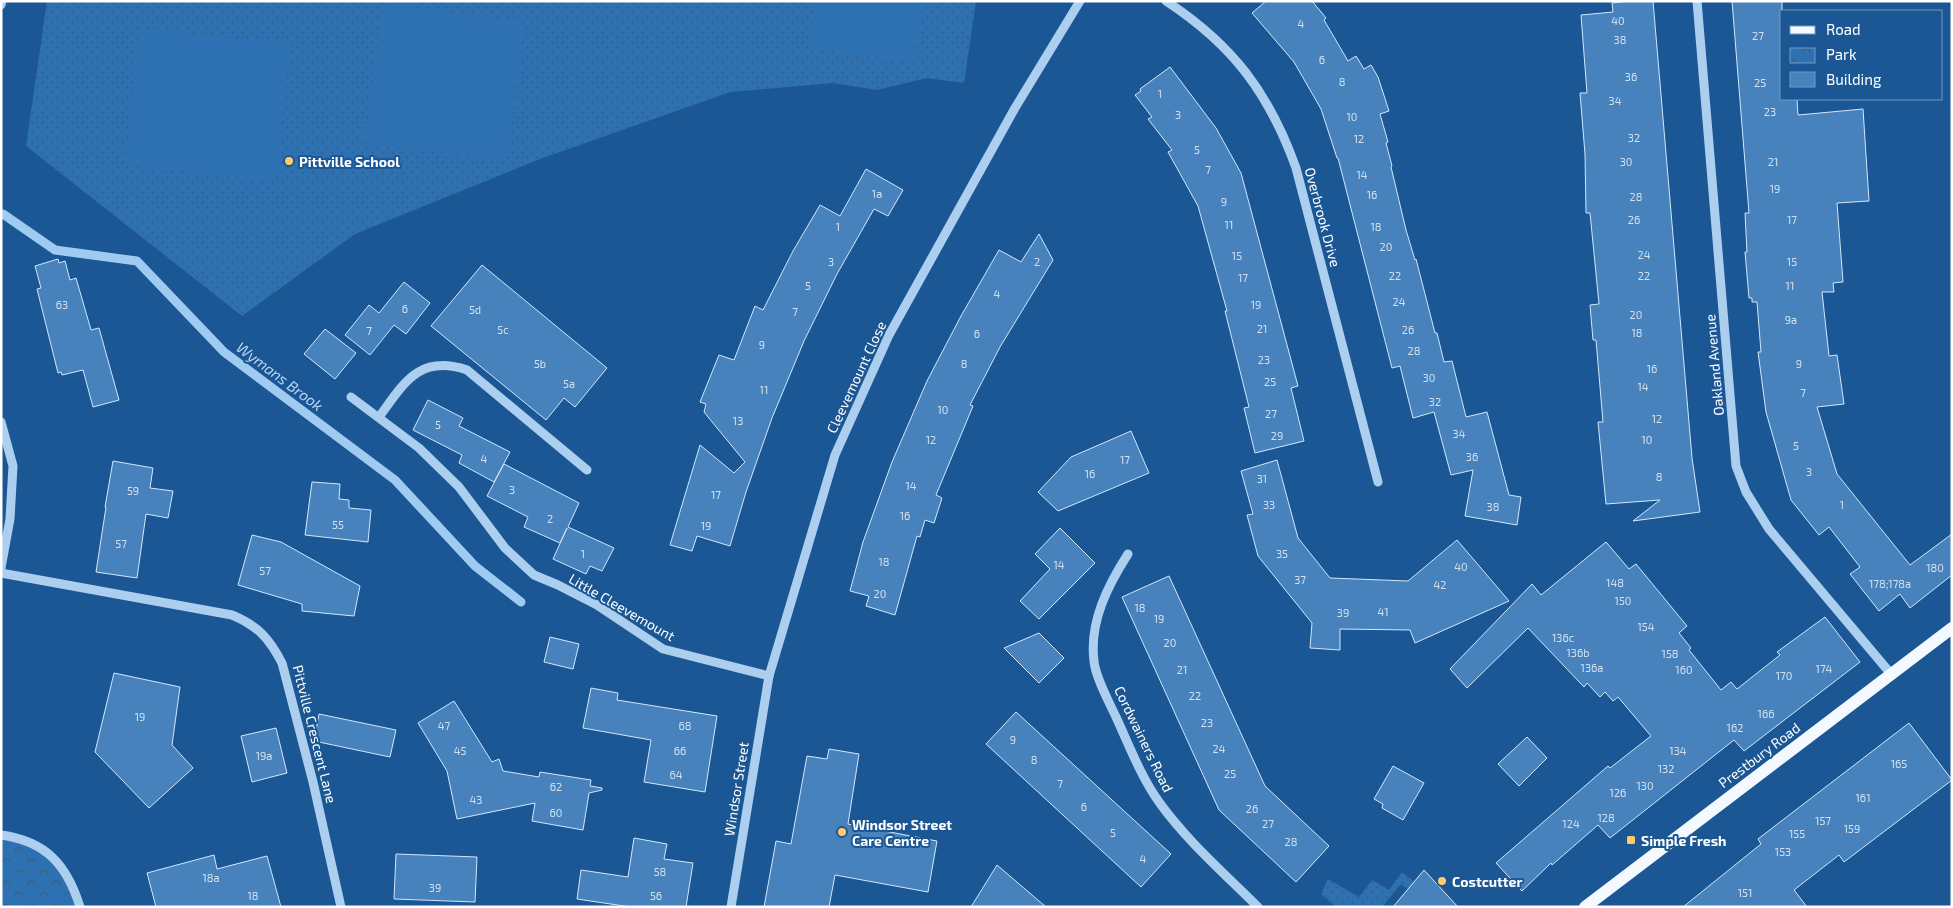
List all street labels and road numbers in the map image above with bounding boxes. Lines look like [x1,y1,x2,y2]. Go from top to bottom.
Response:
street label: Overbrook Drive [1302,165,1344,269]
street label: Oakland Avenue [1701,314,1727,416]
street label: Cleevemount Close [823,318,889,436]
street label: Little Cleevemount [566,570,678,644]
street label: Pittville Crescent Lane [290,663,340,805]
street label: Cordwainers Road [1111,683,1177,795]
street label: Prestbury Road [1715,719,1803,791]
street label: Windsor Street [720,741,752,837]

